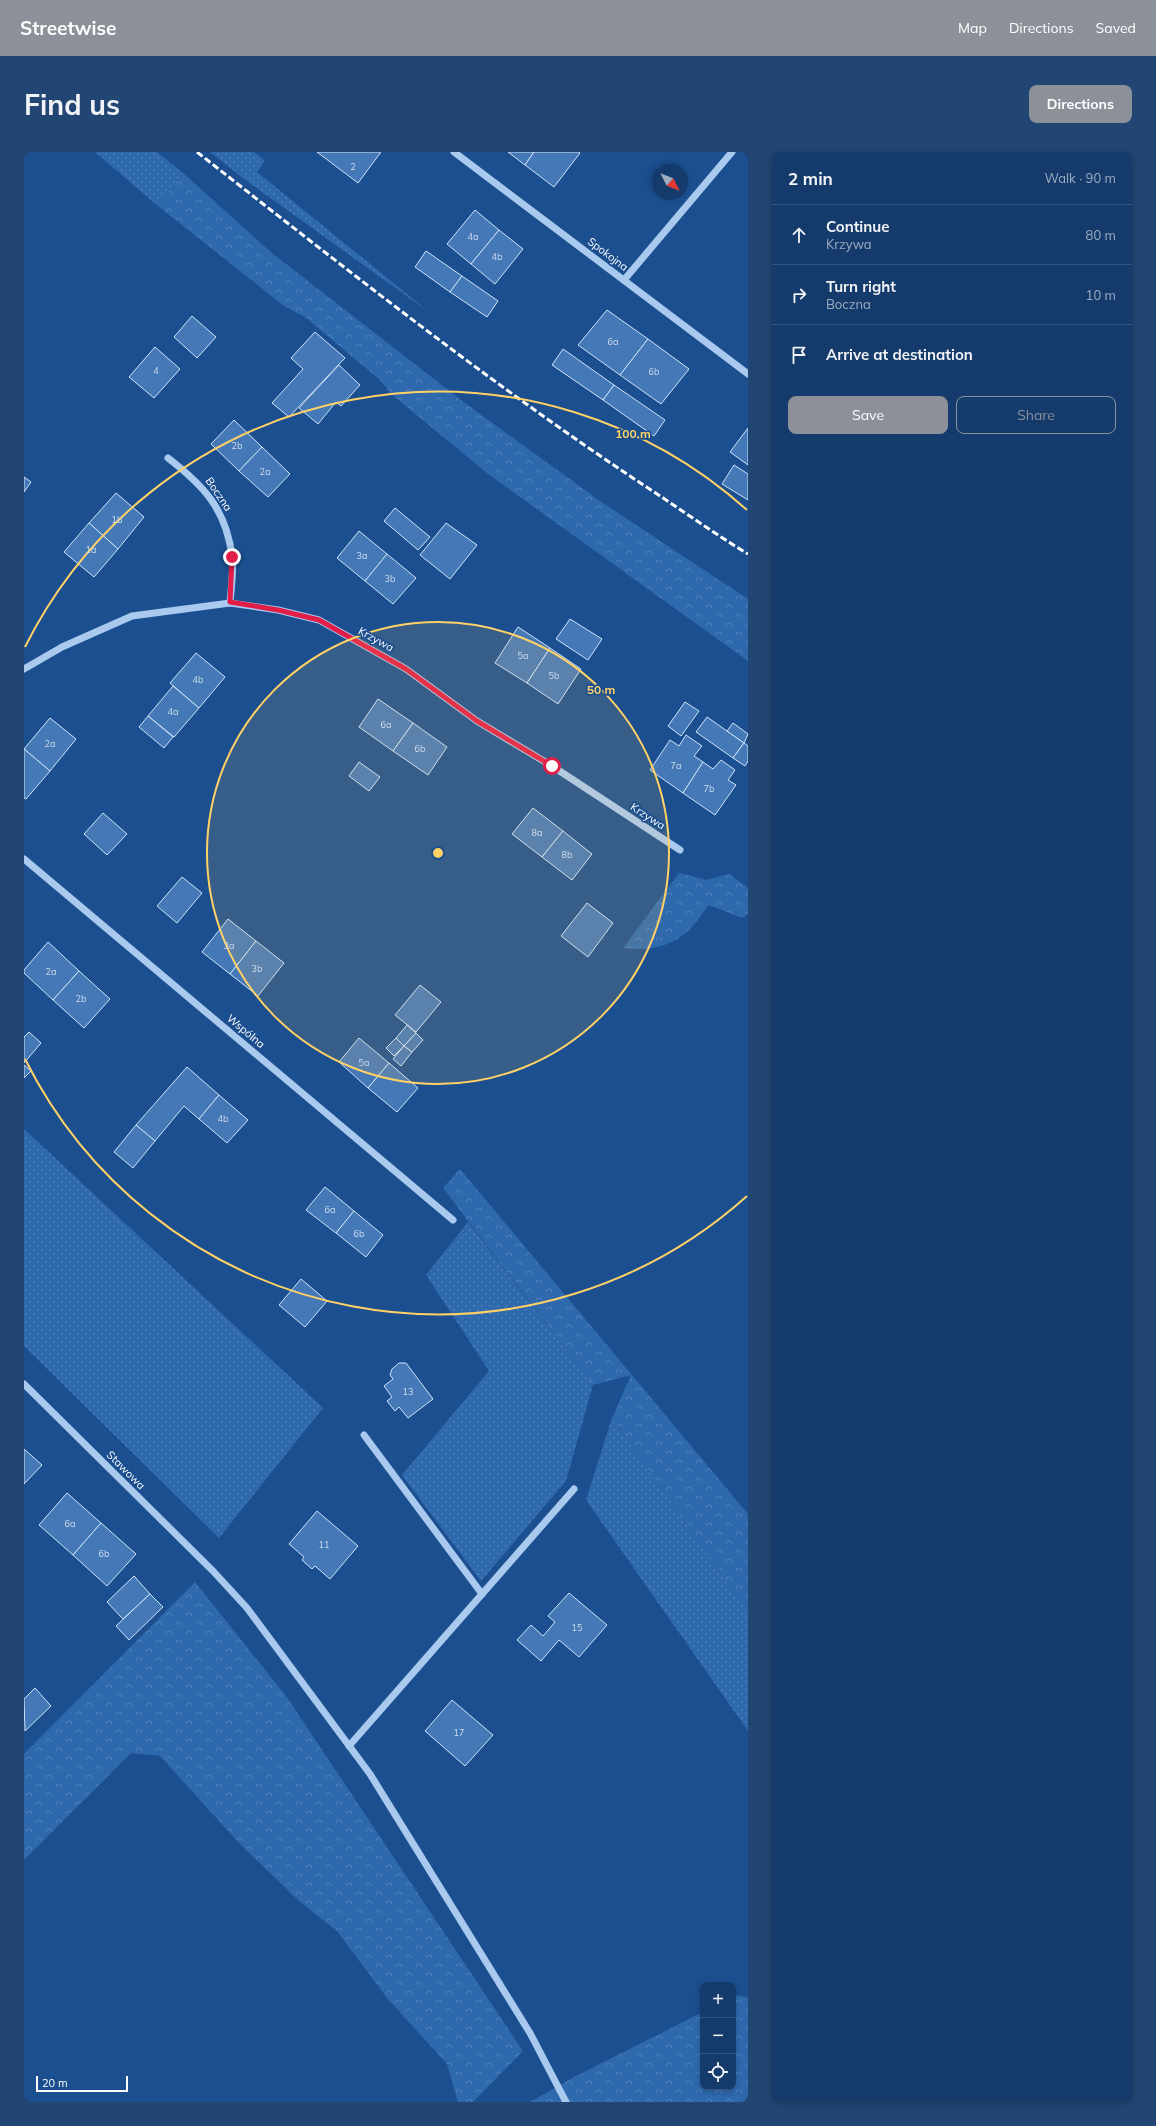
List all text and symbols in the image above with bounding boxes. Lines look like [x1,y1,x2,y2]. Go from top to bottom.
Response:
text: Streetwise [20,16,116,40]
text: Map [958,19,987,37]
text: Directions [1009,19,1074,37]
text: Saved [1096,19,1136,37]
button: Directions [1029,85,1132,123]
text: Find us [24,87,120,122]
house number: 2 [350,161,356,172]
north arrow [652,164,688,200]
text: 2 min [788,168,833,189]
text: Walk · 90 m [1045,170,1116,186]
text: Continue [826,217,889,236]
icon: ahead [788,224,810,246]
text: 80 m [1086,227,1116,243]
house number: 4a [468,231,478,242]
street label: Spokojna [585,234,631,274]
text: Krzywa [826,236,872,252]
house number: 4b [492,251,502,262]
text: Turn right [826,277,896,296]
icon: right [788,284,810,306]
text: 10 m [1086,287,1116,303]
text: Boczna [826,296,871,312]
house number: 6a [608,336,618,347]
icon: arrive [788,344,810,366]
text: Arrive at destination [826,345,973,364]
house number: 4 [153,365,159,376]
house number: 6b [649,366,659,377]
button: Save [788,396,948,434]
button: Share [956,396,1116,434]
text: 100 m [615,426,651,441]
house number: 2b [232,440,242,451]
house number: 2a [260,466,270,477]
street label: Boczna [203,474,235,514]
house number: 1b [112,514,122,525]
house number: 1a [86,544,96,555]
route end [223,548,241,566]
house number: 3a [357,550,367,561]
house number: 3b [385,573,395,584]
street label: Krzywa [356,624,396,654]
house number: 5a [518,650,528,661]
house number: 5b [549,670,559,681]
house number: 4b [193,674,203,685]
text: 50 m [587,682,615,697]
house number: 4a [168,706,178,717]
house number: 6a [381,719,391,730]
house number: 2a [45,738,55,749]
house number: 6b [415,743,425,754]
route start [543,757,561,775]
house number: 7a [671,760,681,771]
house number: 7b [704,783,714,794]
street label: Krzywa [628,800,668,832]
house number: 8a [532,827,542,838]
centre of rings [431,846,445,860]
house number: 8b [562,849,572,860]
house number: 3a [224,940,234,951]
house number: 3b [252,963,262,974]
house number: 2a [46,966,56,977]
house number: 2b [76,993,86,1004]
street label: Wspólna [224,1011,268,1051]
house number: 5a [359,1057,369,1068]
house number: 4b [218,1113,228,1124]
house number: 6a [325,1204,335,1215]
house number: 6b [354,1228,364,1239]
house number: 13 [403,1386,413,1397]
street label: Stawowa [104,1448,148,1492]
house number: 6a [65,1518,75,1529]
house number: 11 [319,1539,329,1550]
house number: 6b [99,1548,109,1559]
house number: 15 [572,1622,583,1633]
house number: 17 [454,1727,464,1738]
map controls [700,1982,736,2090]
button: + [700,1982,736,2018]
button: − [700,2018,736,2054]
button: locate [700,2054,736,2090]
scale bar [36,2074,128,2093]
text: 20 m [42,2076,68,2090]

